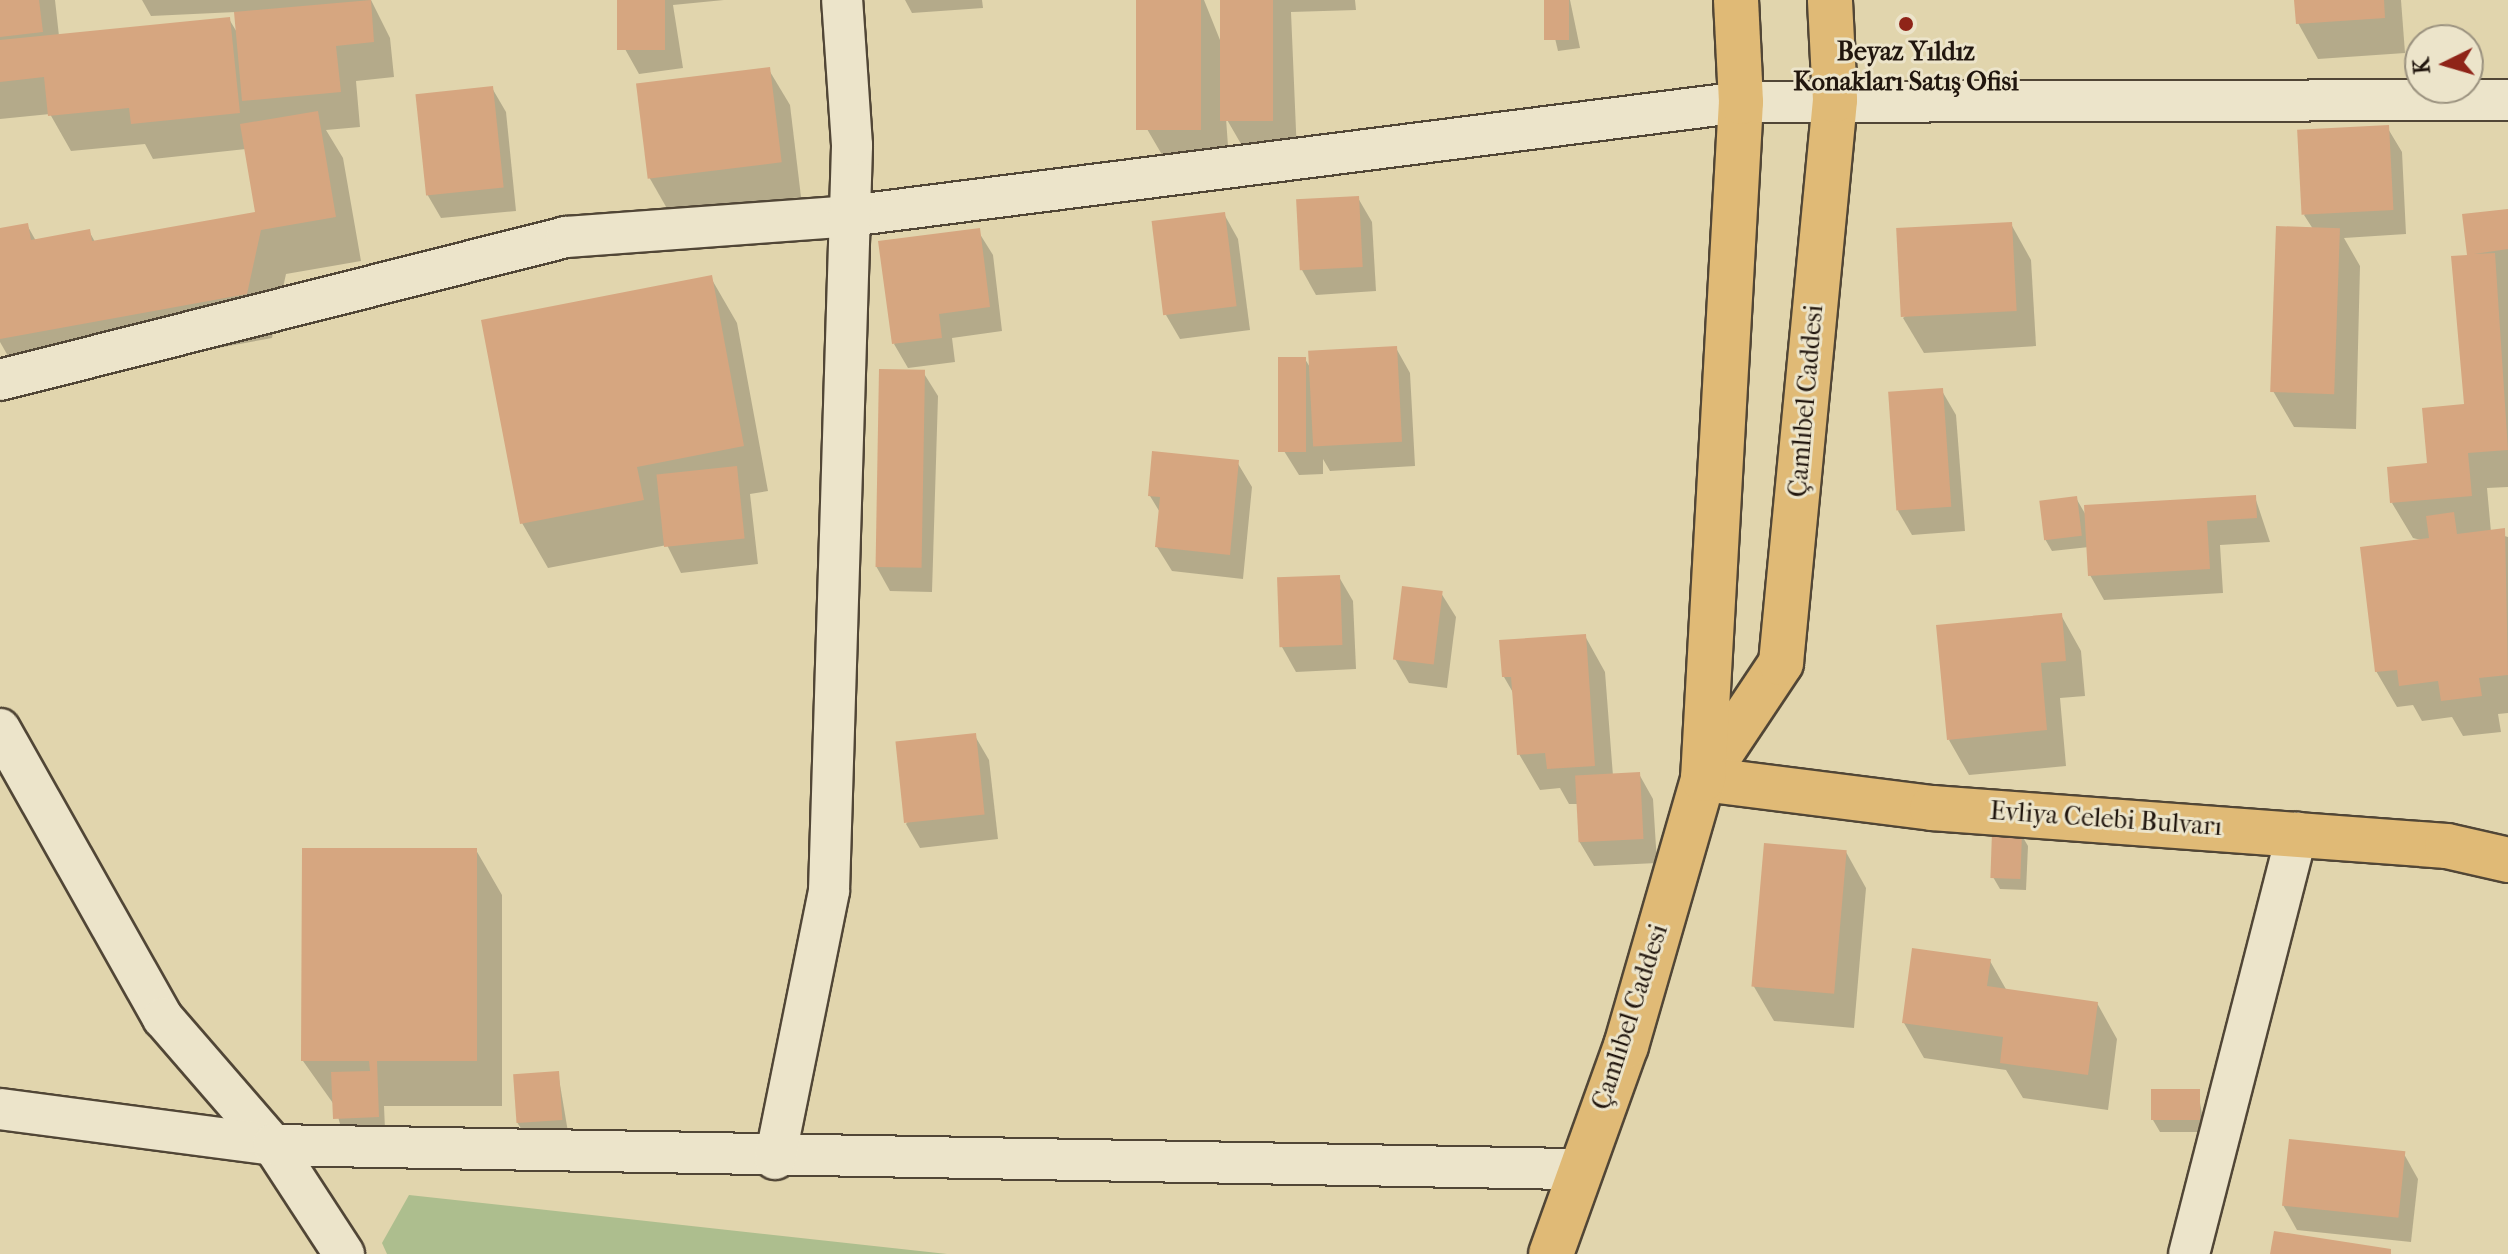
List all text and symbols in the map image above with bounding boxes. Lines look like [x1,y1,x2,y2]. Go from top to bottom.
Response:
marker: Beyaz Yıldız Konakları Satış Ofisi [1897,15,1915,33]
north arrow [2404,24,2484,104]
place label: Beyaz Yıldız Konakları Satış Ofisi [1793,36,2019,98]
text: K [2408,57,2436,75]
street label: Çamlıbel Caddesi [1782,303,1830,499]
street label: Evliya Celebi Bulvarı [1989,795,2223,843]
street label: Çamlıbel Caddesi [1585,920,1675,1114]

